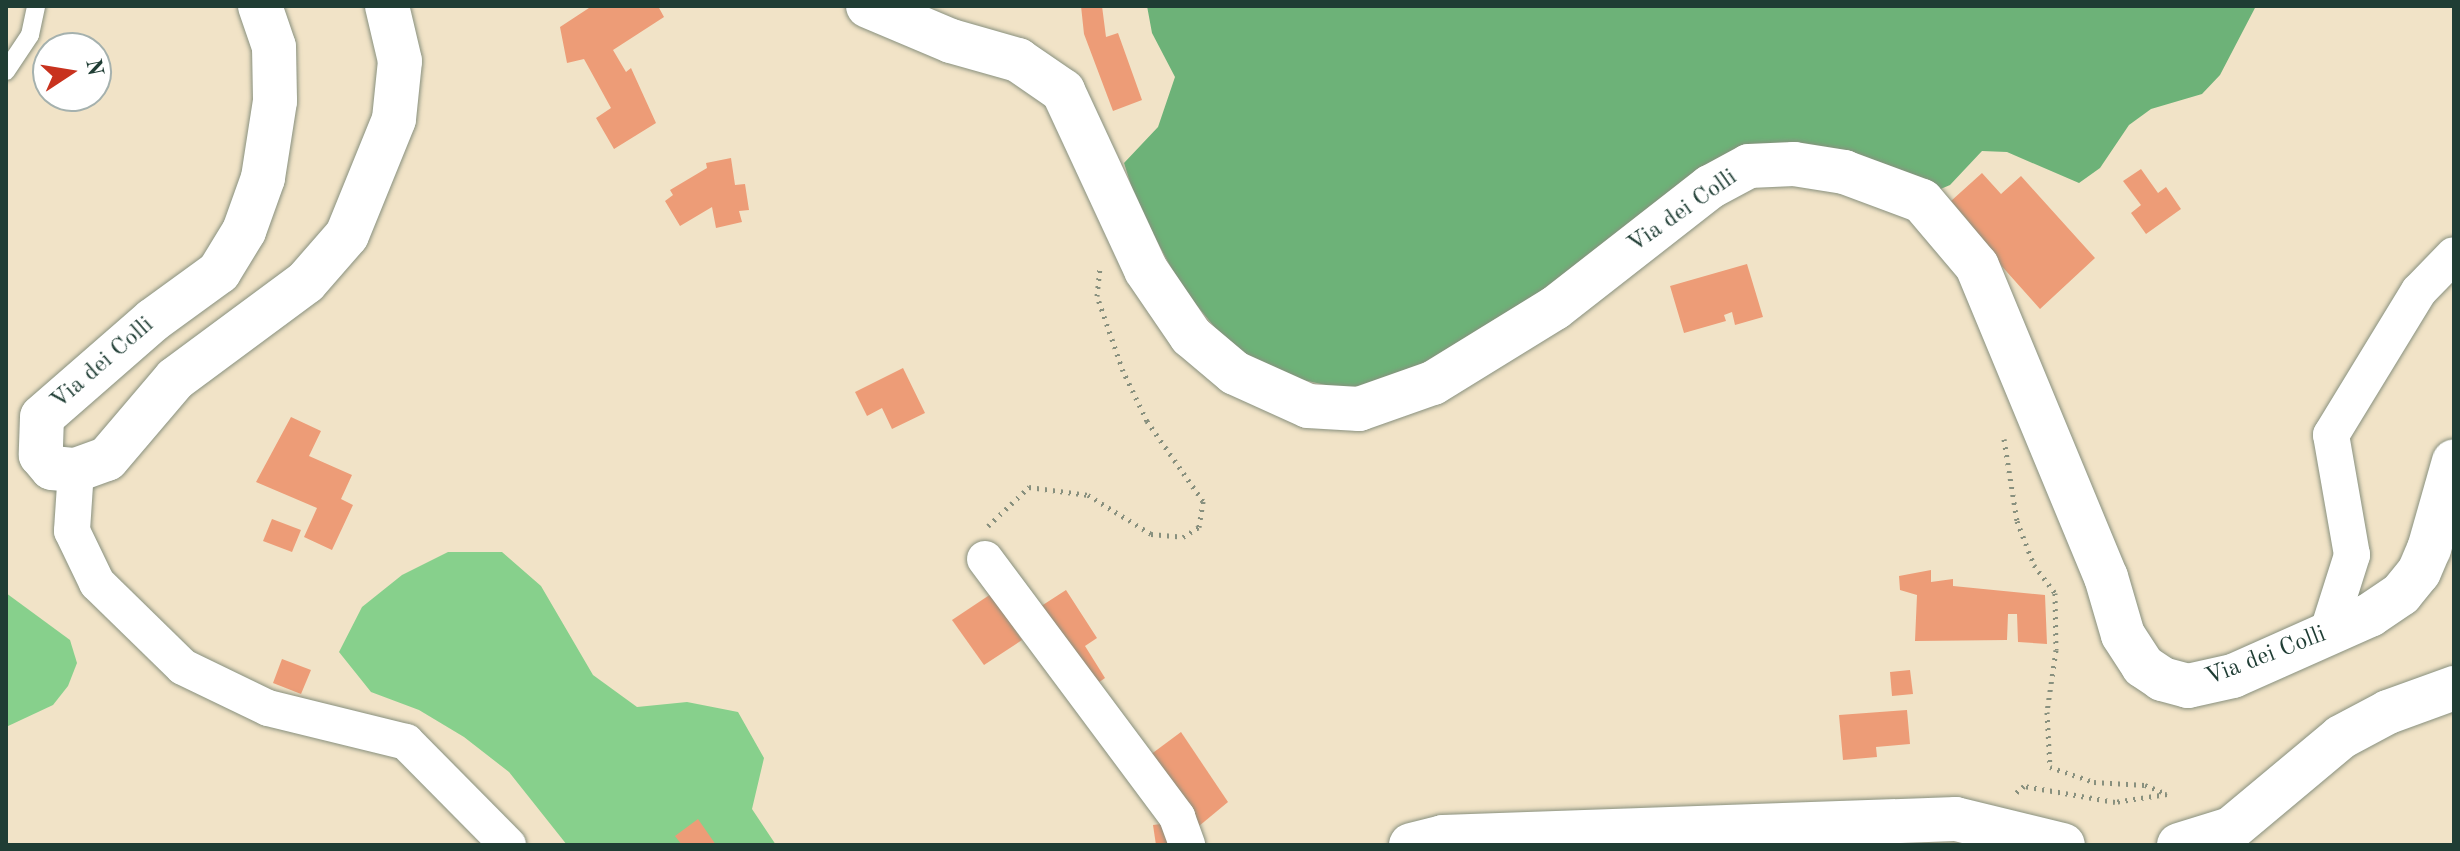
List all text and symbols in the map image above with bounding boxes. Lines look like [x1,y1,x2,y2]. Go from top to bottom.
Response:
north arrow [32,32,112,112]
text: N [81,57,106,78]
street label: Via dei Colli [1623,164,1743,260]
street label: Via dei Colli [46,312,160,416]
street label: Via dei Colli [2202,621,2330,693]

